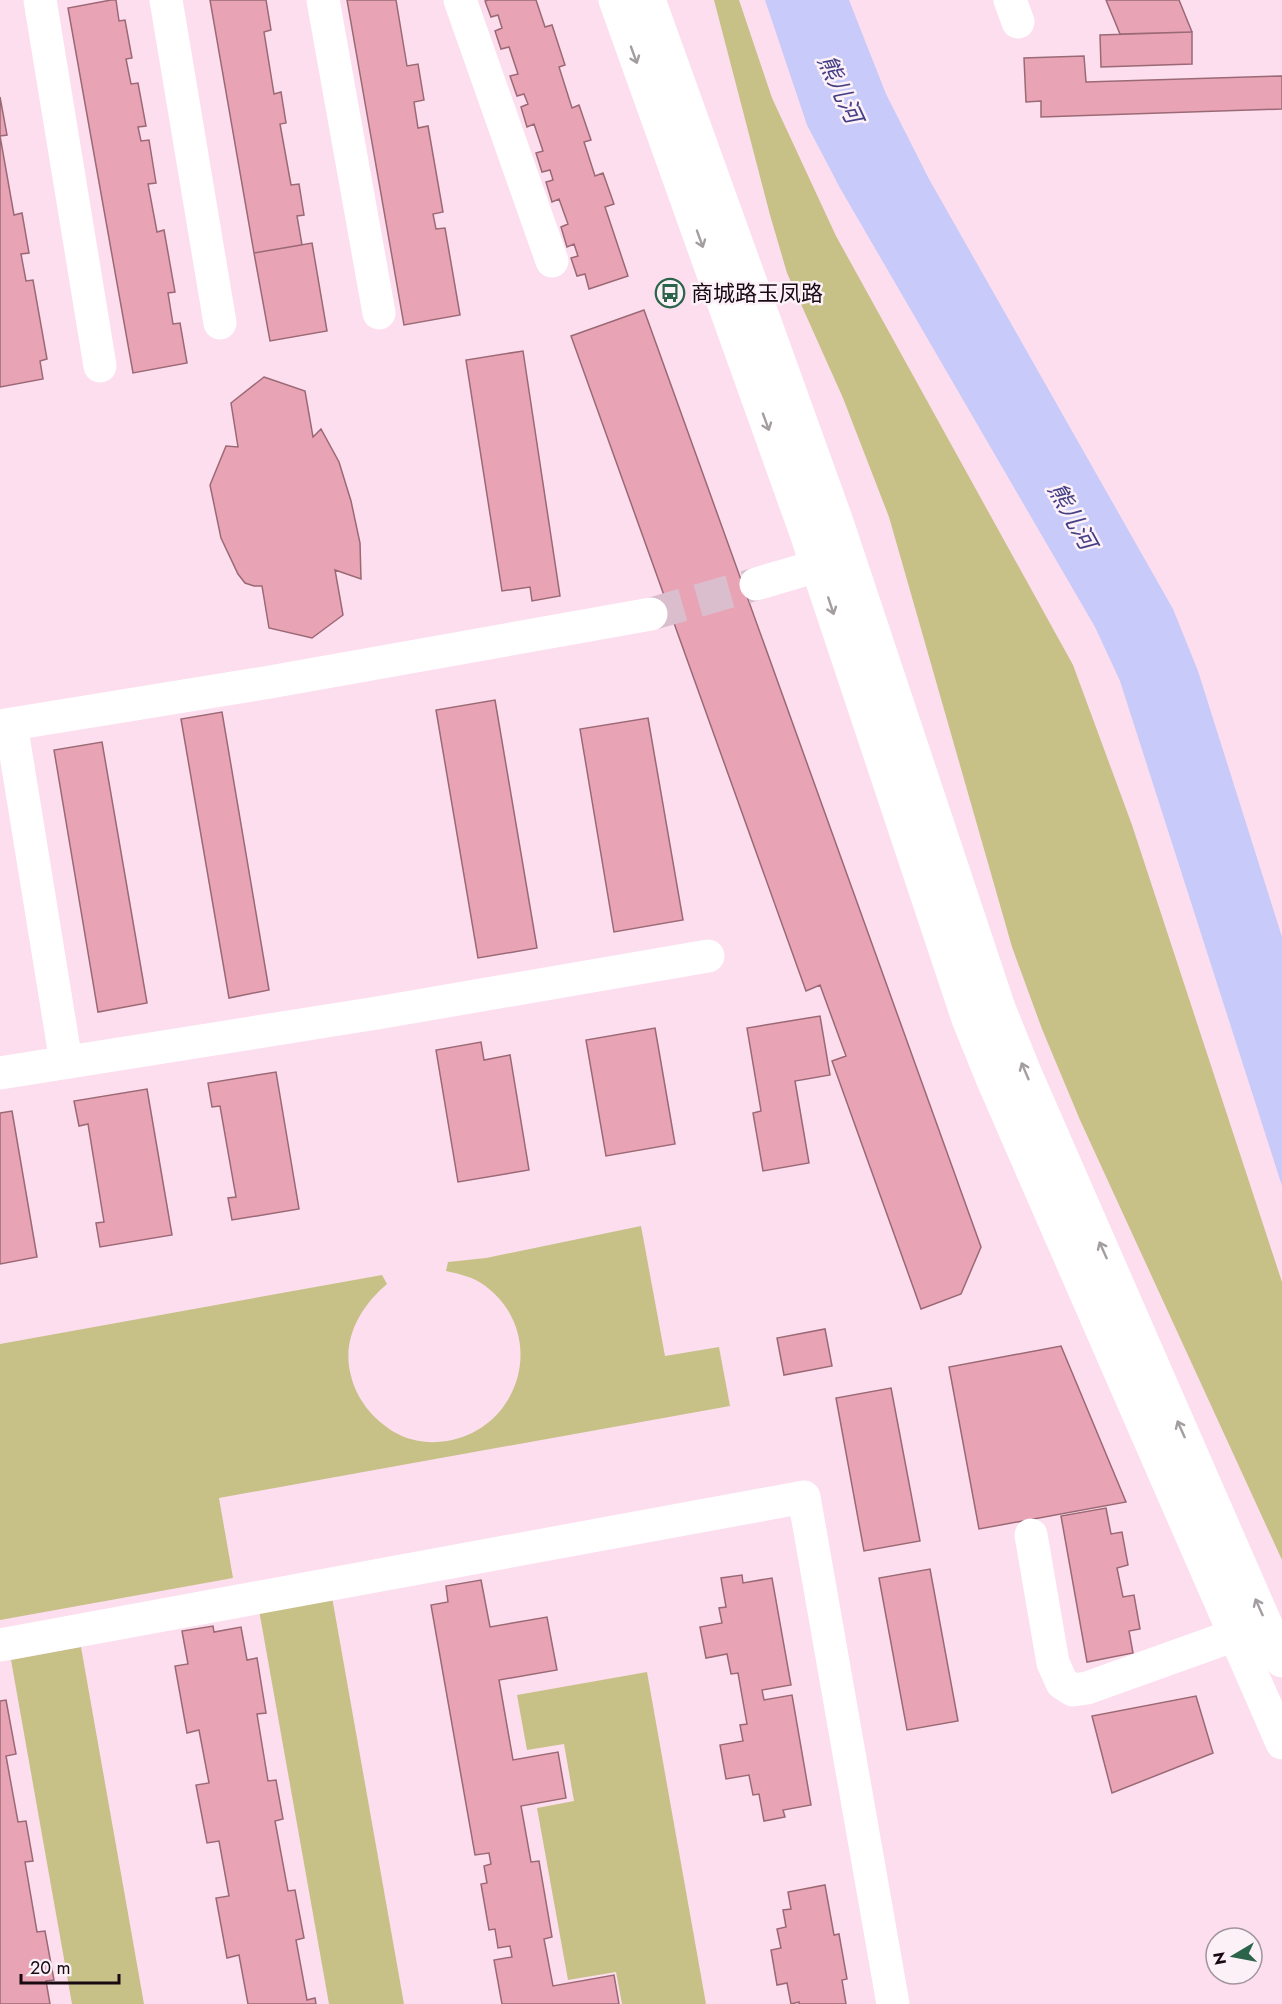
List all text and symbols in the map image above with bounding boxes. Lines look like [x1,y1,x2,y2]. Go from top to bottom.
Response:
one-way arrow [630,45,641,64]
water label: 熊儿河 [809,49,873,132]
one-way arrow [696,229,707,247]
bus stop icon: 商城路玉凤路 [654,277,686,309]
place label: 商城路玉凤路 [691,277,823,309]
one-way arrow [762,412,773,431]
water label: 熊儿河 [1040,476,1107,559]
one-way arrow [826,596,837,615]
one-way arrow [1019,1063,1030,1081]
one-way arrow [1096,1241,1107,1259]
one-way arrow [1174,1420,1186,1438]
one-way arrow [1252,1599,1264,1617]
north arrow [1204,1926,1264,1986]
scale bar [21,1947,118,1985]
text: N [1207,1950,1232,1967]
text: 20 m [30,1955,70,1981]

